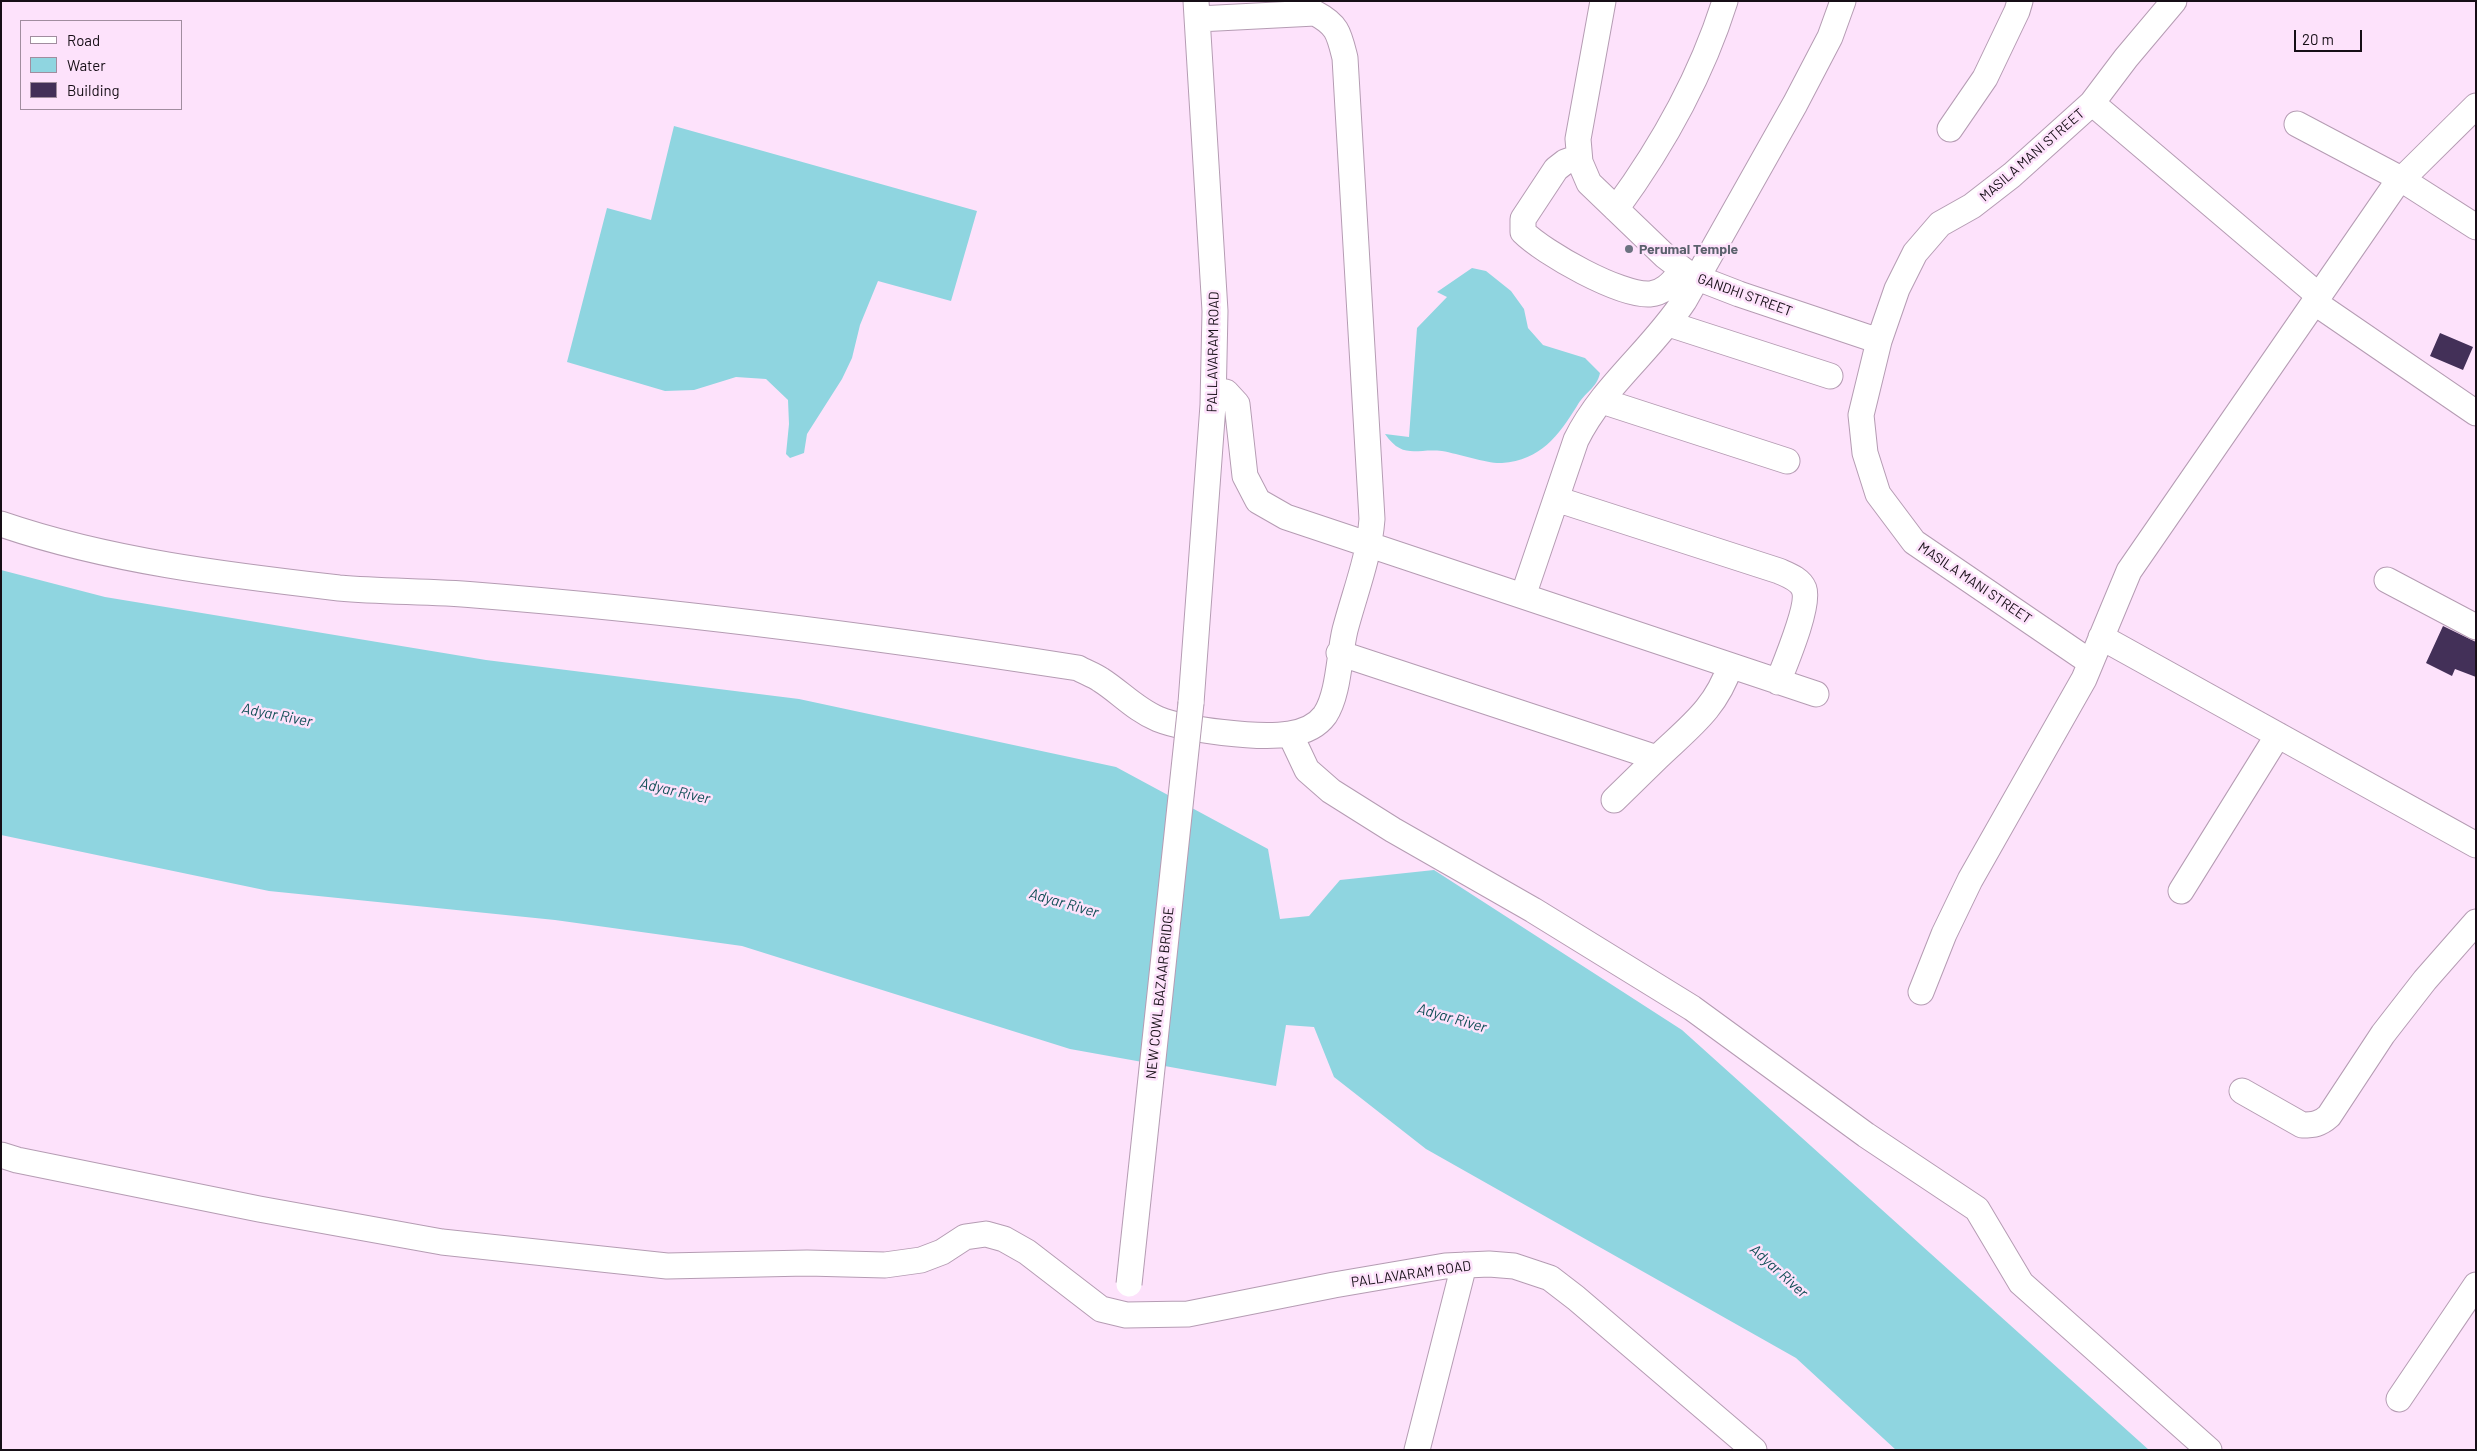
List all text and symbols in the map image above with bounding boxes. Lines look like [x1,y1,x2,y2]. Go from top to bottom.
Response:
legend [20,20,182,110]
scale bar [2297,20,2364,52]
text: 20 m [2302,30,2334,48]
text: Road [67,31,100,49]
text: Water [67,56,106,74]
text: Building [67,81,120,99]
street label: MASILA MANI STREET [1976,105,2088,205]
place label: Perumal Temple [1639,241,1738,257]
marker: Perumal Temple [1623,243,1635,255]
street label: GANDHI STREET [1695,270,1795,320]
street label: PALLAVARAM ROAD [1204,291,1222,413]
street label: MASILA MANI STREET [1915,539,2035,627]
water label: Adyar River [240,699,314,731]
water label: Adyar River [638,774,712,808]
water label: Adyar River [1027,885,1101,921]
street label: NEW COWL BAZAAR BRIDGE [1143,906,1177,1080]
water label: Adyar River [1415,1000,1489,1036]
water label: Adyar River [1746,1240,1812,1302]
street label: PALLAVARAM ROAD [1350,1257,1472,1291]

